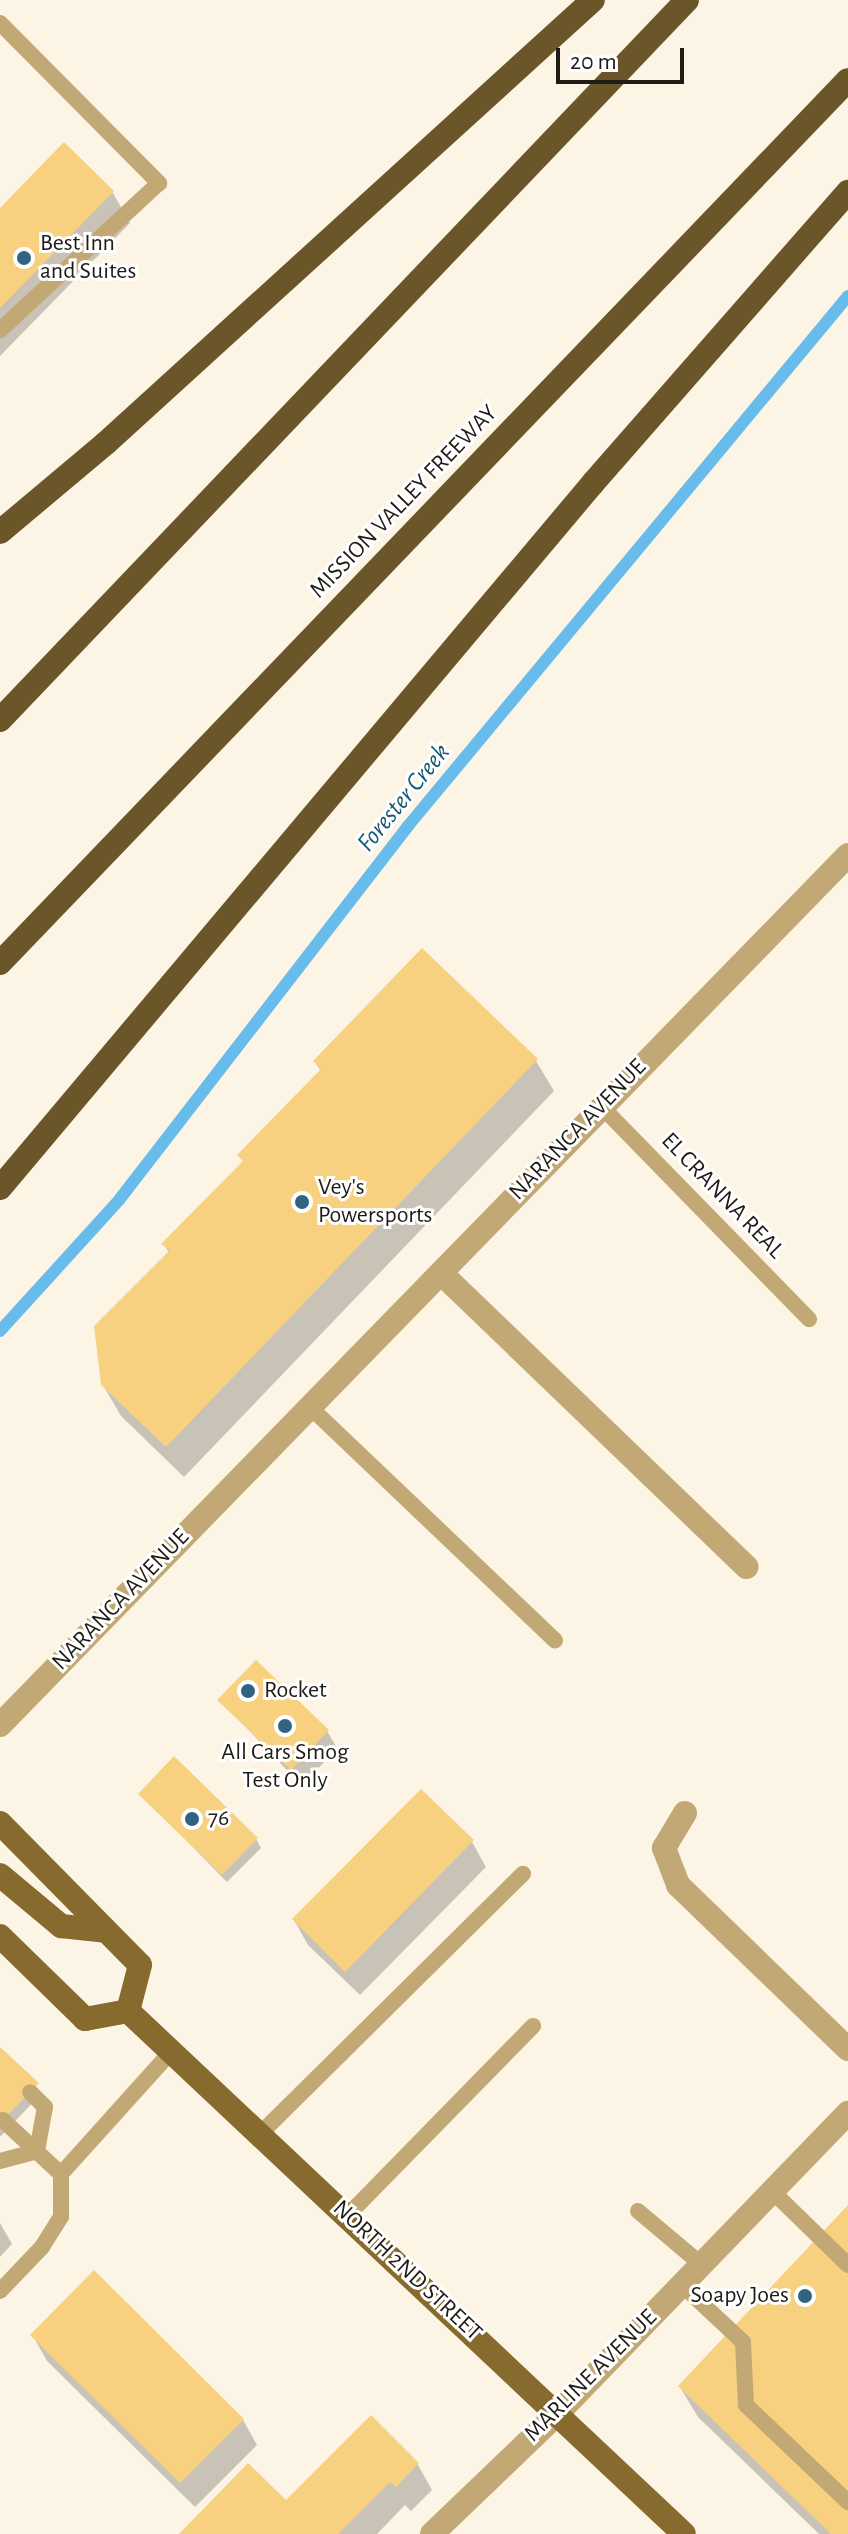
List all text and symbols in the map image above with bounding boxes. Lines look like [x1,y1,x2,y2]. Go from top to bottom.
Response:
scale bar [560,32,688,82]
text: 20 m [570,50,617,74]
place label: Best Inn and Suites [40,230,136,286]
marker: Best Inn and Suites [15,249,33,267]
street label: MISSION VALLEY FREEWAY [304,399,504,605]
water label: Forester Creek [351,738,457,858]
street label: NARANCA AVENUE [503,1053,653,1207]
street label: EL CRANNA REAL [654,1127,790,1265]
place label: Vey's Powersports [318,1174,433,1230]
marker: Vey's Powersports [293,1193,311,1211]
street label: NARANCA AVENUE [46,1523,196,1677]
place label: Rocket [264,1677,327,1705]
marker: Rocket [239,1682,257,1700]
marker: All Cars Smog Test Only [276,1717,294,1735]
place label: All Cars Smog Test Only [221,1739,349,1795]
place label: 76 [208,1805,229,1833]
marker: 76 [183,1810,201,1828]
street label: NORTH 2ND STREET [326,2194,488,2348]
place label: Soapy Joes [691,2282,789,2310]
marker: Soapy Joes [796,2287,814,2305]
street label: MARLINE AVENUE [519,2304,663,2448]

